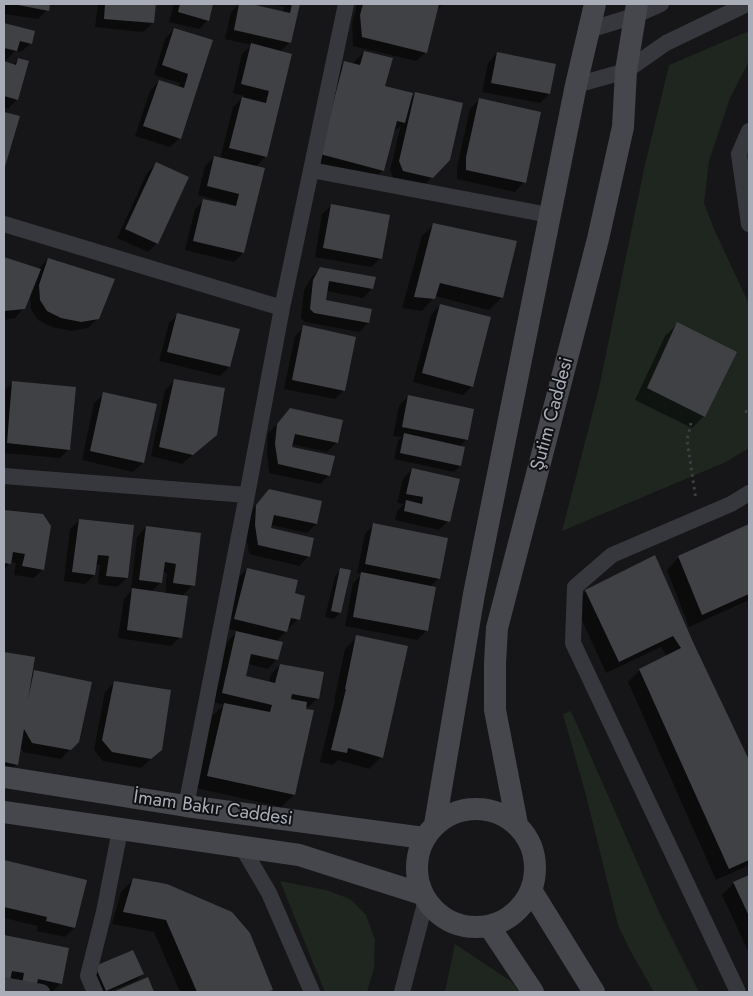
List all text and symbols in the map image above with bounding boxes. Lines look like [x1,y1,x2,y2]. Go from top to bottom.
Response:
street label: Şutim Caddesi [527,355,579,473]
street label: İmam Bakır Caddesi [132,787,294,831]

